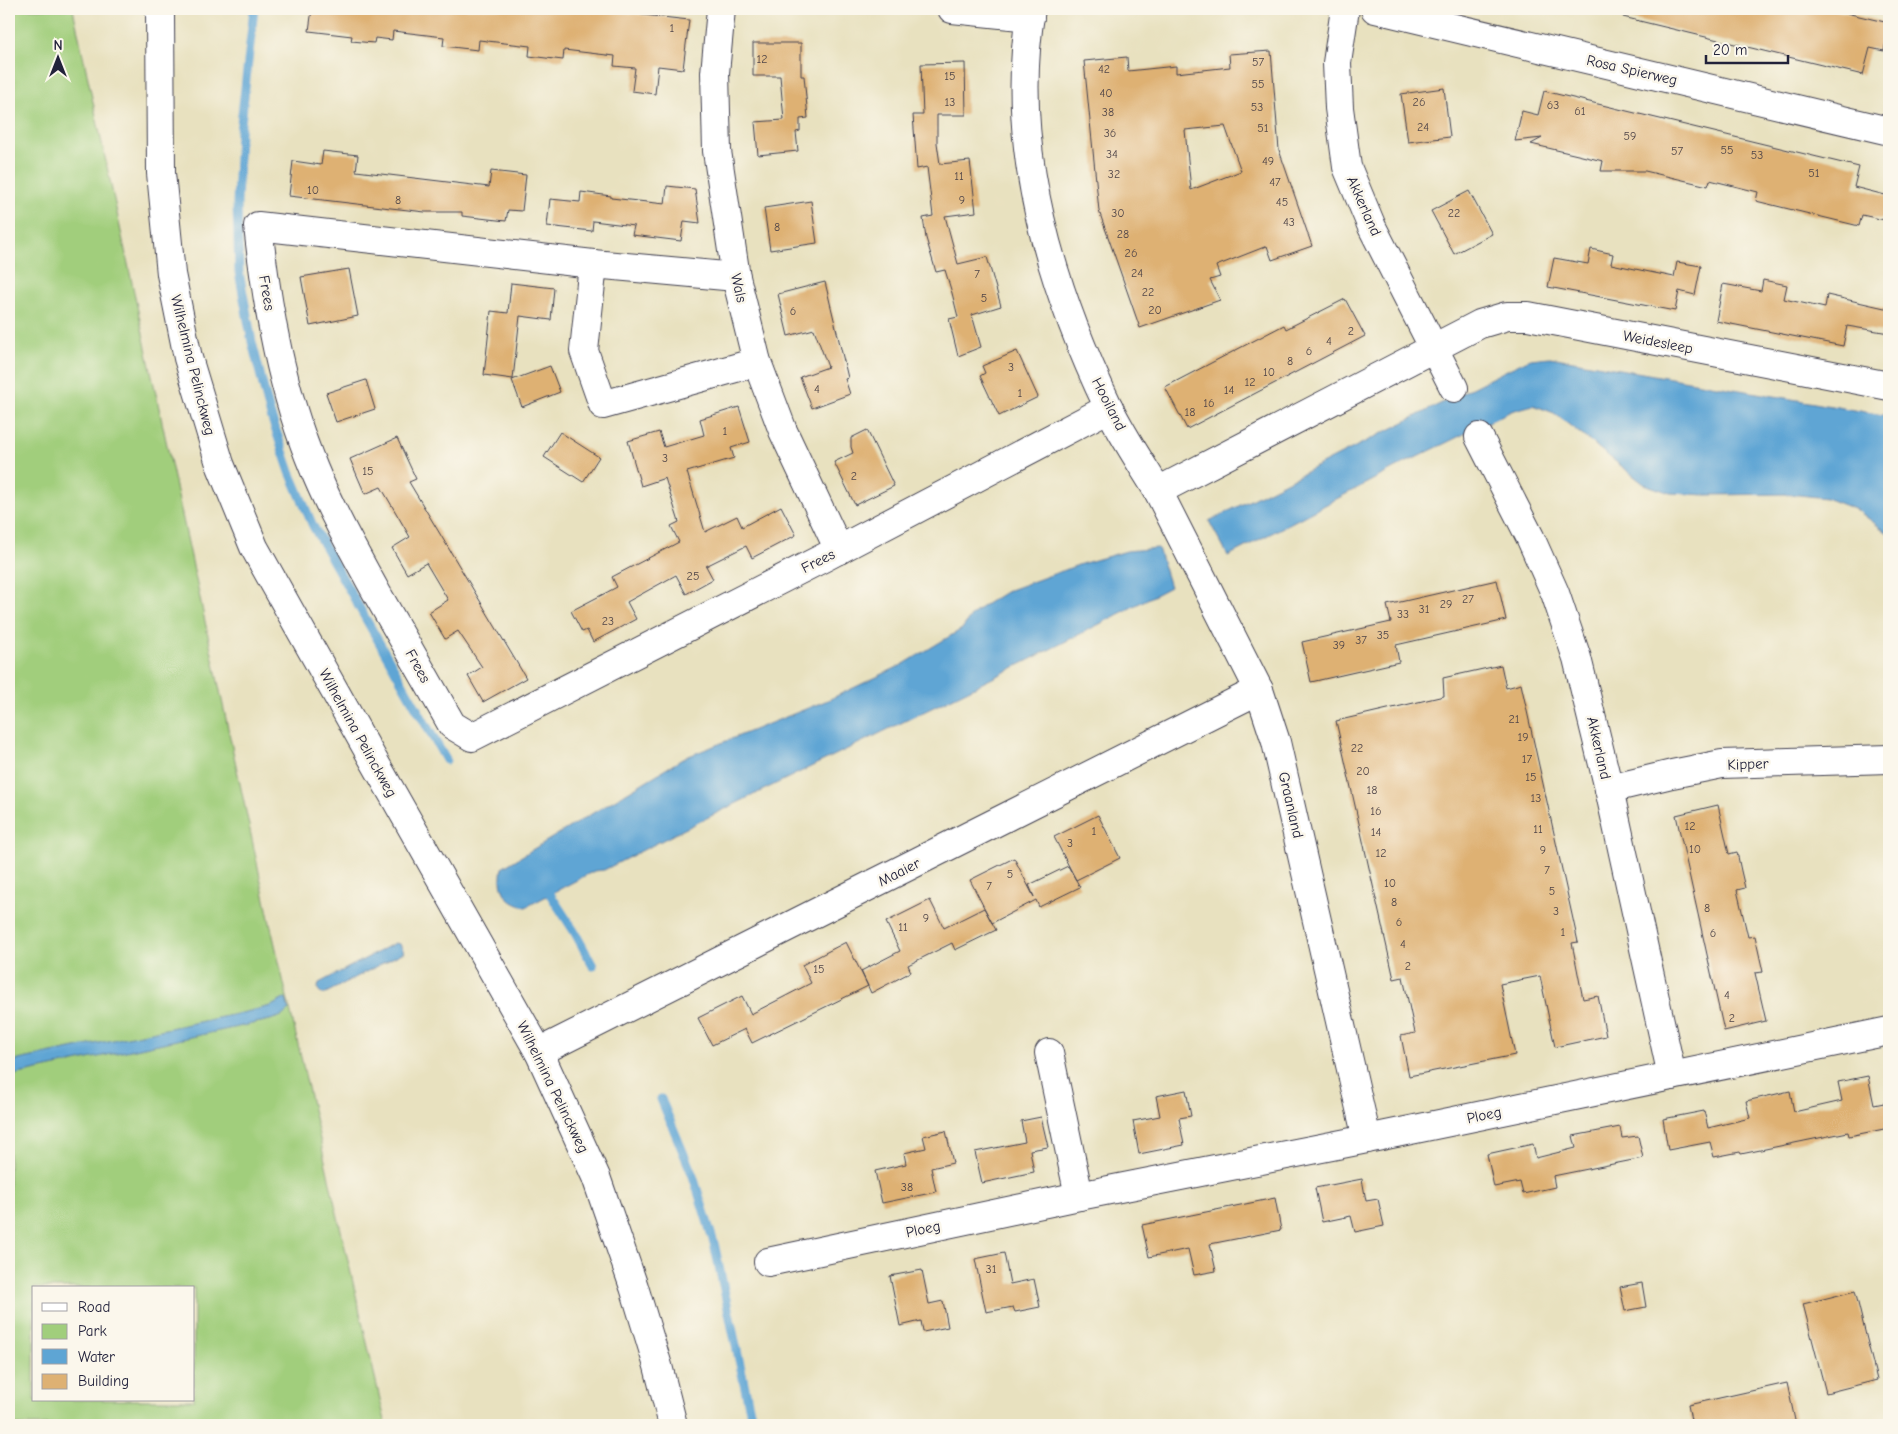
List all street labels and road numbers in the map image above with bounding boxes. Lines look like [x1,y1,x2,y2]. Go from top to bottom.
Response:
street label: Rosa Spierweg [1585,51,1679,89]
street label: Akkerland [1343,173,1385,239]
street label: Wals [727,272,751,304]
street label: Frees [255,274,279,312]
street label: Wilhelmina Pelinckweg [167,293,219,437]
street label: Weidesleep [1621,326,1695,358]
street label: Hooiland [1088,374,1130,434]
street label: Frees [798,545,838,577]
street label: Frees [401,646,435,686]
street label: Wilhelmina Pelinckweg [315,666,401,800]
street label: Akkerland [1583,715,1615,781]
street label: Kipper [1727,754,1769,774]
street label: Graanland [1275,770,1307,840]
street label: Maaier [875,854,923,890]
street label: Wilhelmina Pelinckweg [513,1018,593,1156]
street label: Ploeg [1465,1103,1503,1127]
street label: Ploeg [904,1217,942,1241]

